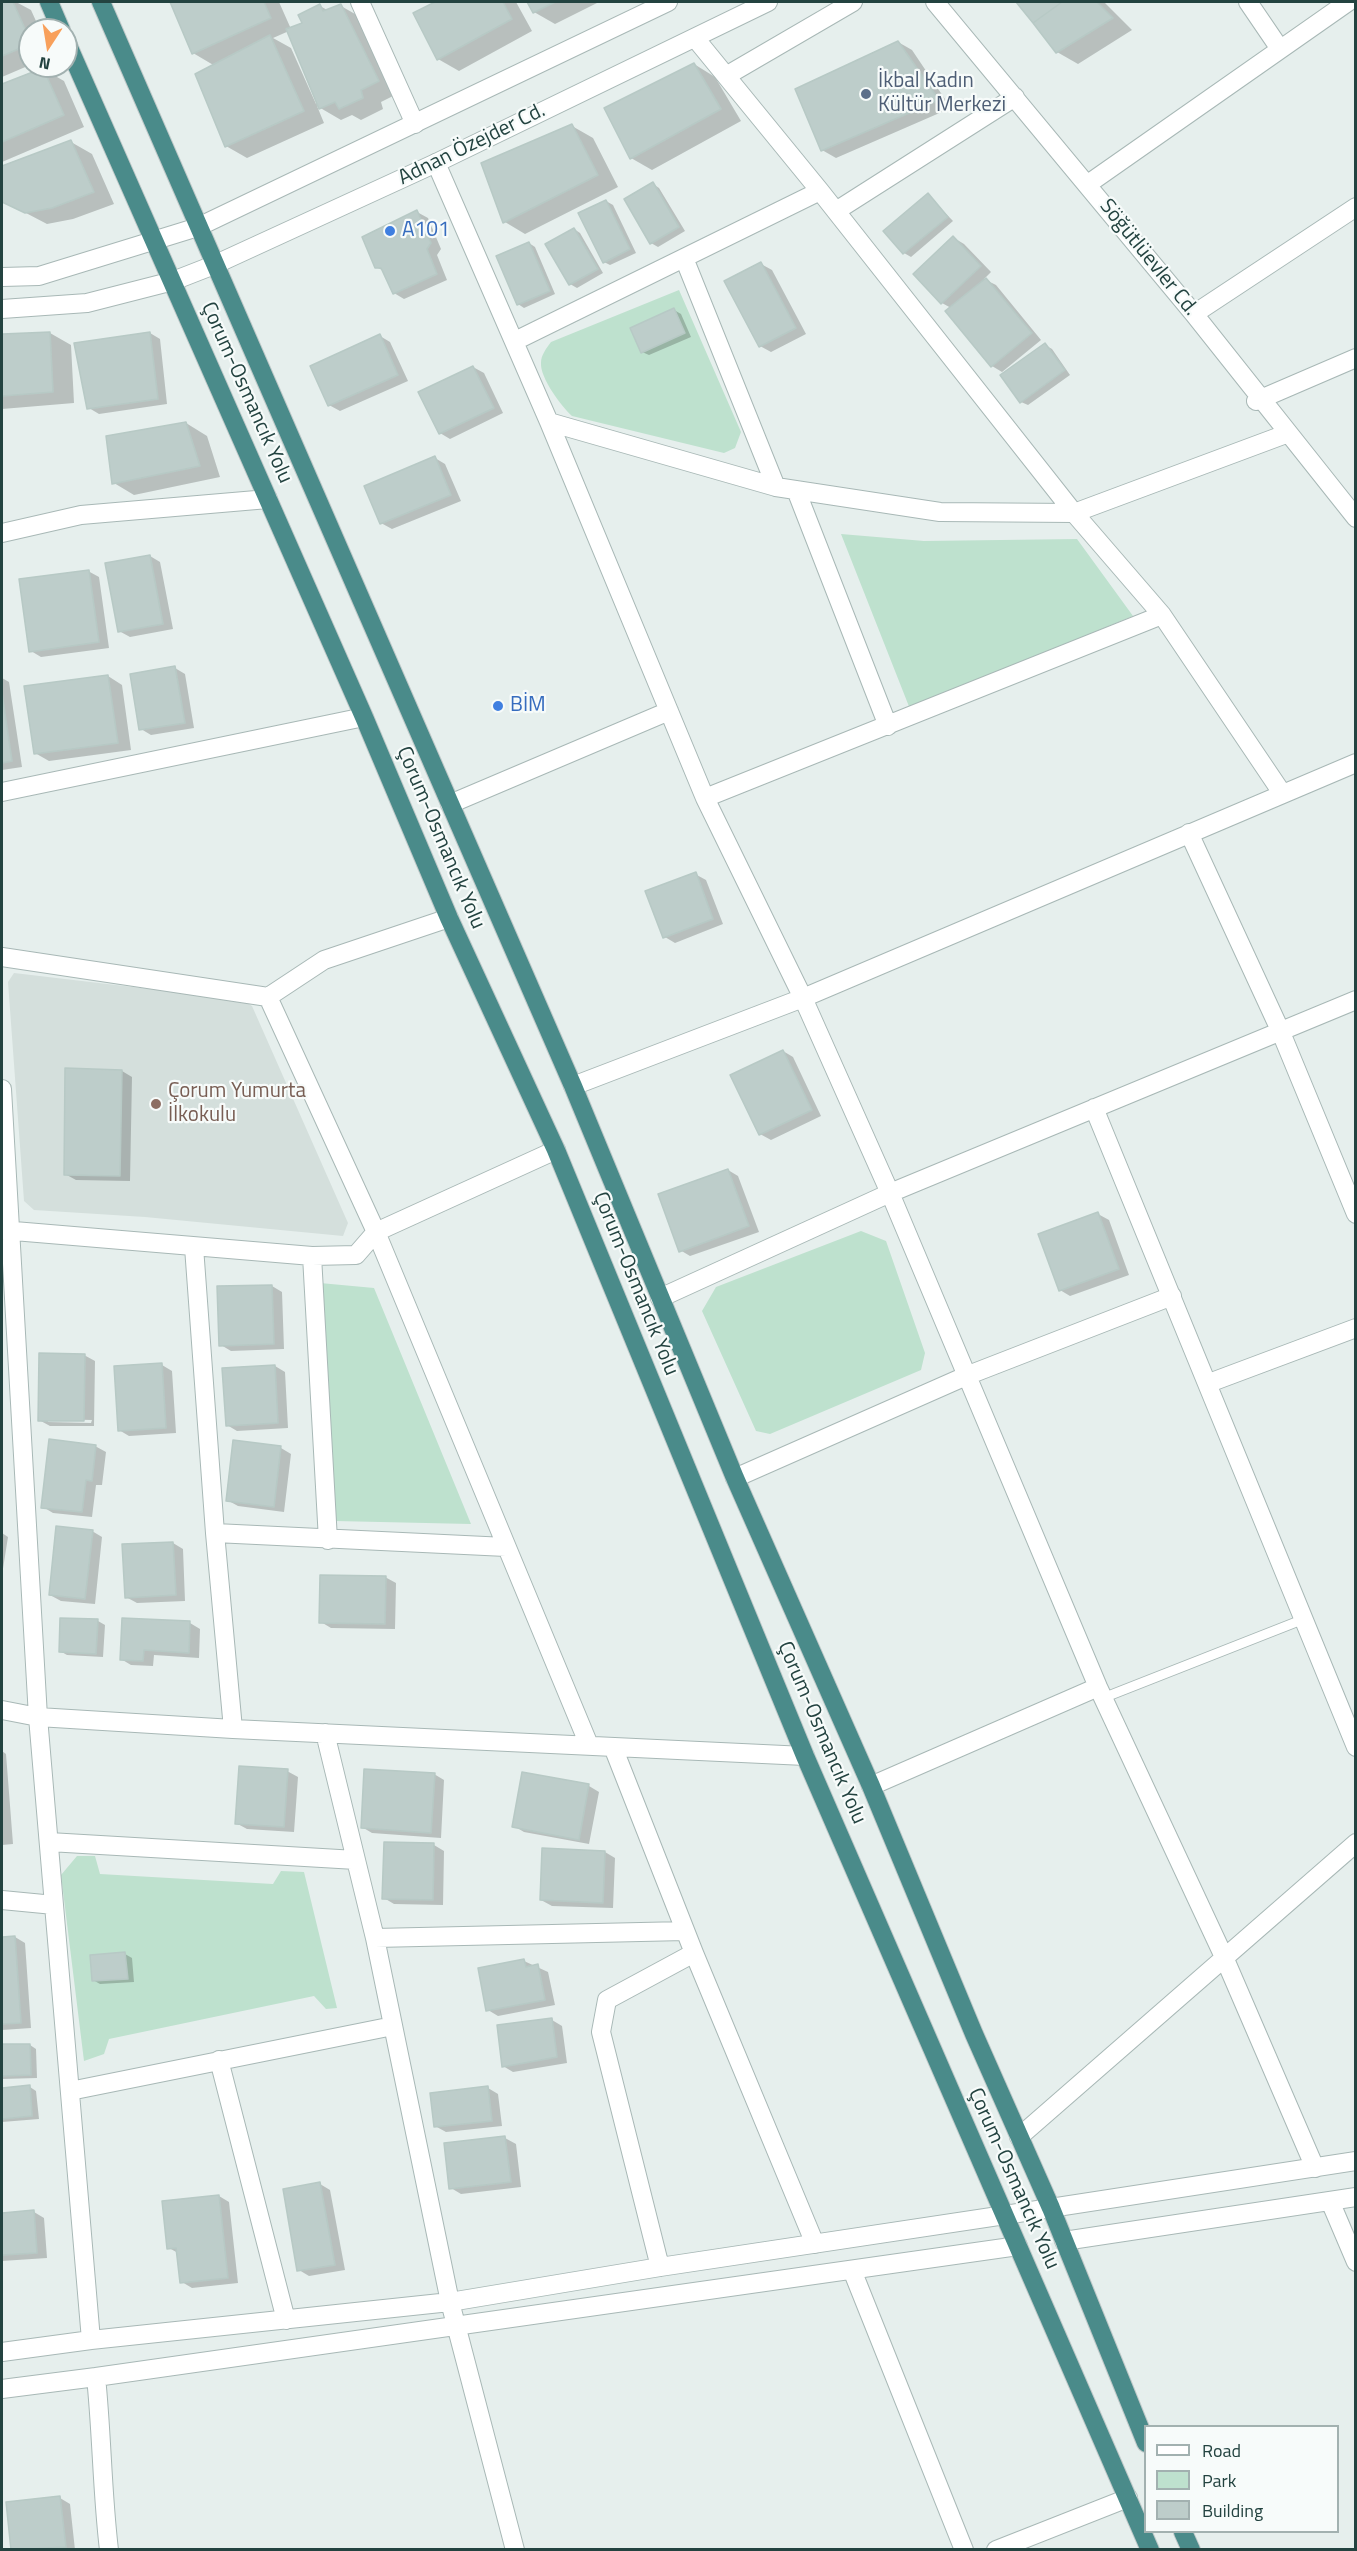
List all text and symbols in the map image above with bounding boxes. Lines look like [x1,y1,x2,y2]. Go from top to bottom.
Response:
north arrow [18,18,78,78]
text: N [37,51,53,77]
place label: İkbal Kadın Kültür Merkezi [878,69,1006,119]
marker: İkbal Kadın Kültür Merkezi [859,87,873,101]
street label: Adnan Özejder Cd. [394,99,550,191]
street label: Söğütlüevler Cd. [1093,195,1203,321]
place label: A101 [402,218,450,244]
marker: A101 [383,224,397,238]
street label: Çorum-Osmancık Yolu [195,298,297,488]
place label: BİM [510,693,546,719]
marker: BİM [491,699,505,713]
street label: Çorum-Osmancık Yolu [390,743,490,933]
place label: Çorum Yumurta İlkokulu [168,1079,306,1129]
marker: Çorum Yumurta İlkokulu [149,1097,163,1111]
street label: Çorum-Osmancık Yolu [587,1189,683,1379]
street label: Çorum-Osmancık Yolu [771,1638,871,1828]
street label: Çorum-Osmancık Yolu [962,2084,1064,2274]
legend [1144,2425,1339,2533]
text: Road [1202,2437,1241,2464]
text: Park [1202,2467,1236,2494]
text: Building [1202,2497,1263,2524]

